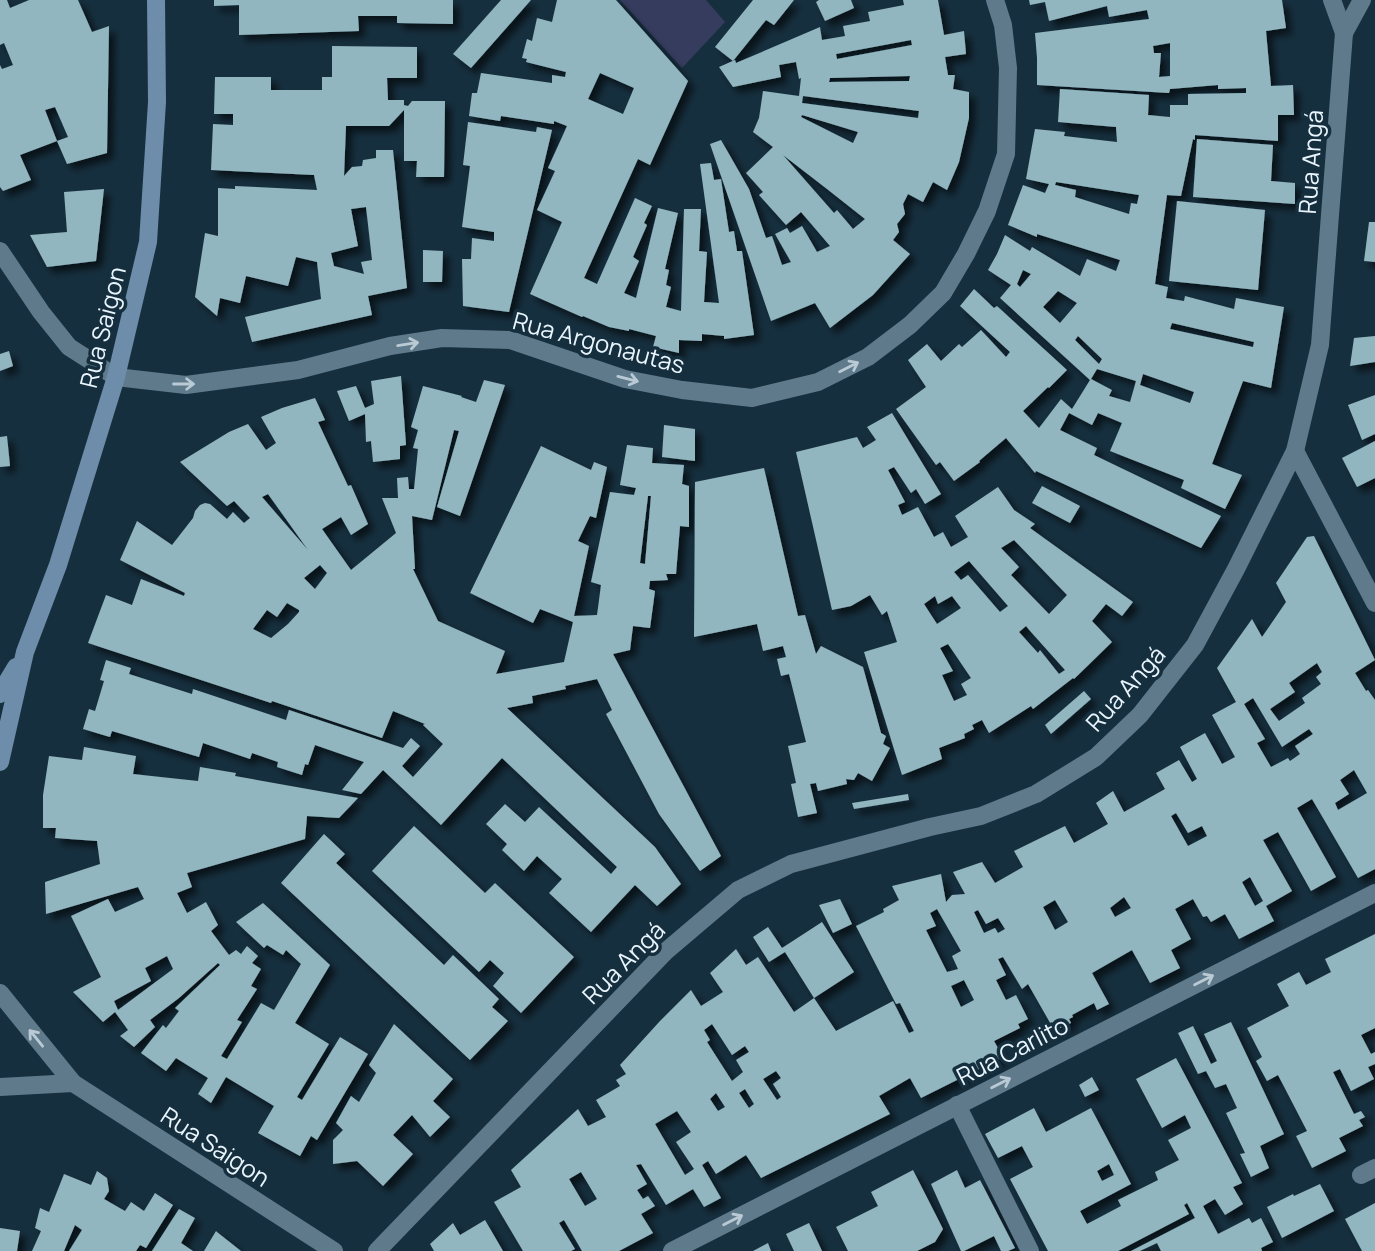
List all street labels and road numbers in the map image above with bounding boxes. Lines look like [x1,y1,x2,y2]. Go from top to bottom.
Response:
street label: Rua Angá [1290,109,1330,215]
street label: Rua Saigon [71,263,133,391]
street label: Rua Argonautas [509,303,689,381]
street label: Rua Angá [1078,638,1172,738]
street label: Rua Angá [574,913,672,1011]
street label: Rua Carlito [951,1008,1073,1092]
street label: Rua Saigon [155,1098,277,1194]

